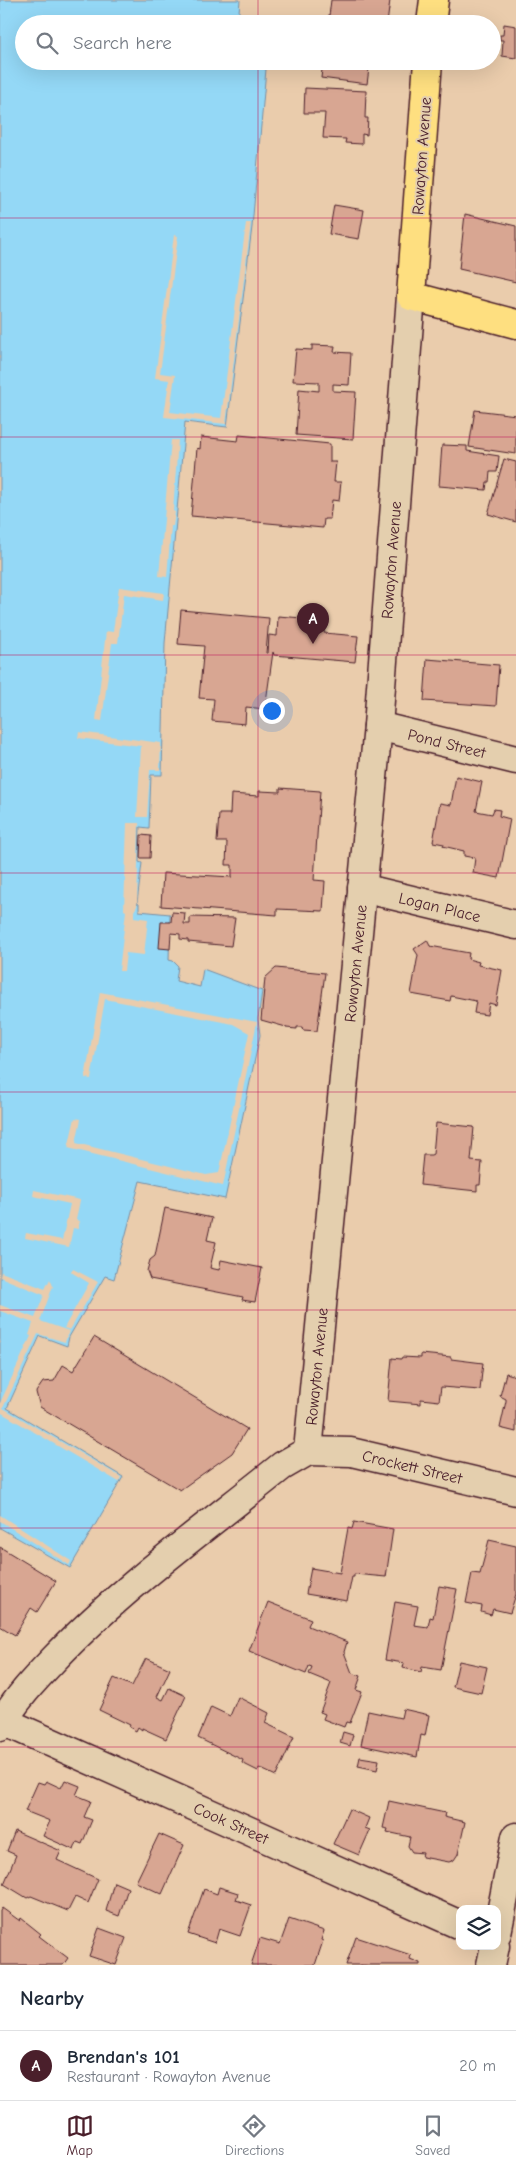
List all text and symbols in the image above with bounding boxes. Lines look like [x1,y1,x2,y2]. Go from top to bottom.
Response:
search box [15,15,501,70]
icon: search [33,29,61,57]
text: Search here [73,32,172,54]
street label: Rowayton Avenue [409,97,435,215]
street label: Rowayton Avenue [378,500,405,620]
pin: A [297,603,329,644]
your location [259,698,285,724]
street label: Pond Street [406,726,488,762]
street label: Logan Place [397,889,482,926]
street label: Rowayton Avenue [341,904,371,1023]
street label: Rowayton Avenue [303,1307,332,1426]
street label: Crockett Street [360,1447,464,1488]
street label: Cook Street [191,1799,271,1849]
map controls [456,1905,501,1950]
button: layers [456,1905,501,1950]
text: Nearby [20,1986,84,2010]
text: Brendan's 101 [67,2046,180,2068]
text: A [32,2057,40,2075]
text: 20 m [459,2057,496,2075]
text: Restaurant · Rowayton Avenue [67,2068,271,2086]
tab: Map [66,2112,94,2159]
tab: Directions [225,2112,284,2159]
tab: Saved [415,2112,450,2159]

